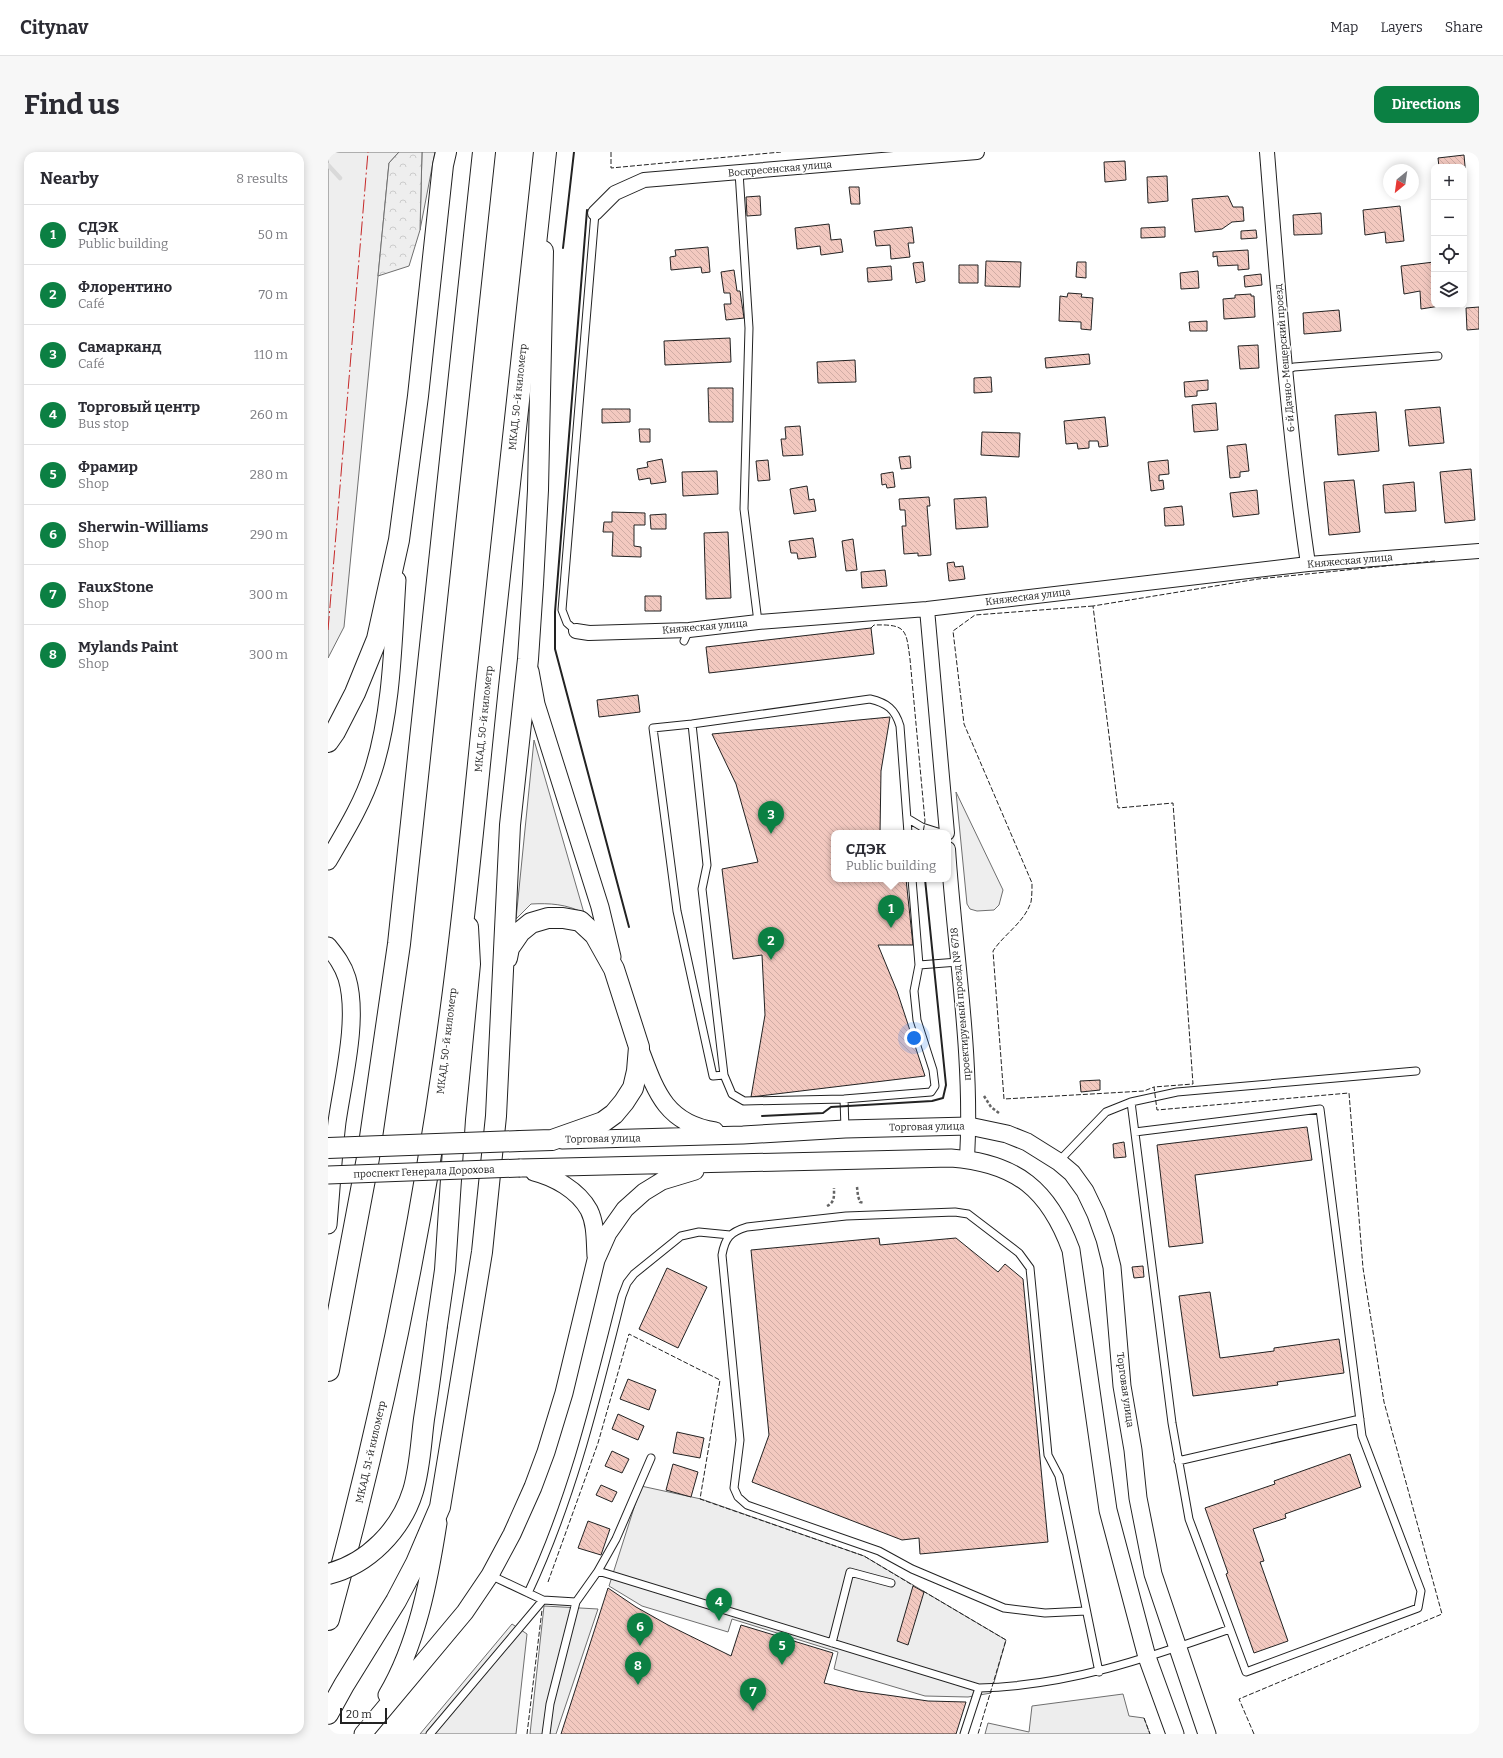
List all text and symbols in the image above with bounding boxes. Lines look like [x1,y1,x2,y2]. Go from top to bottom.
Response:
text: Citynav [20,16,88,39]
text: Map [1330,19,1358,36]
text: Layers [1380,19,1423,36]
text: Share [1445,19,1483,36]
button: Directions [1374,86,1479,123]
text: Find us [24,88,120,121]
street label: Воскресенская улица [728,158,833,180]
north arrow [1383,164,1419,200]
map controls [1431,164,1467,308]
button: + [1431,164,1467,200]
text: Nearby [40,168,99,189]
text: 8 results [236,171,288,186]
button: − [1431,200,1467,236]
text: СДЭК [78,218,119,236]
text: 1 [50,227,56,242]
text: 50 m [258,227,288,242]
text: Public building [78,236,168,251]
button: locate [1431,236,1467,272]
button: layers [1431,272,1467,308]
text: Флорентино [78,278,172,296]
street label: 6-й Дачно-Мещерский проезд [1273,283,1297,433]
text: 2 [49,287,57,302]
text: 70 m [258,287,288,302]
text: Café [78,296,105,311]
text: Самарканд [78,338,161,356]
street label: МКАД, 50-й километр [506,343,530,451]
text: 3 [49,347,57,362]
text: 110 m [254,347,288,362]
text: Café [78,356,105,371]
text: Торговый центр [78,398,200,416]
text: 4 [49,407,57,422]
text: 260 m [250,407,288,422]
text: Bus stop [78,416,129,431]
text: Фрамир [78,458,138,476]
text: 5 [49,467,57,482]
text: 280 m [250,467,288,482]
text: Shop [78,476,109,491]
text: Sherwin-Williams [78,518,208,536]
text: 6 [49,527,57,542]
text: 290 m [250,527,288,542]
text: Shop [78,536,109,551]
street label: Княжеская улица [1307,551,1394,571]
text: FauxStone [78,578,154,596]
street label: Княжеская улица [985,586,1072,608]
text: 7 [50,587,57,602]
text: 300 m [249,587,288,602]
text: Shop [78,596,109,611]
street label: Княжеская улица [662,617,749,637]
text: Mylands Paint [78,638,179,656]
text: 8 [49,647,57,662]
text: 300 m [249,647,288,662]
text: Shop [78,656,109,671]
street label: МКАД, 50-й километр [472,665,496,773]
pin: 3 [758,801,784,834]
popup [831,830,951,882]
text: СДЭК [846,840,886,858]
text: Public building [846,858,936,873]
pin: 1 [878,895,904,928]
pin: 2 [758,927,784,960]
street label: проектируемый проезд № 6718 [948,927,974,1081]
street label: МКАД, 50-й километр [435,987,459,1095]
your location [904,1028,924,1048]
street label: Торговая улица [889,1120,965,1134]
street label: Торговая улица [565,1132,641,1146]
street label: проспект Генерала Дорохова [353,1164,495,1180]
street label: Торговая улица [1114,1352,1136,1429]
street label: МКАД, 51-й километр [353,1400,389,1504]
pin: 4 [706,1588,732,1621]
pin: 6 [627,1613,653,1646]
pin: 5 [769,1632,795,1665]
pin: 8 [625,1652,651,1685]
pin: 7 [740,1678,766,1711]
scale bar [340,1706,387,1725]
text: 20 m [346,1708,372,1721]

